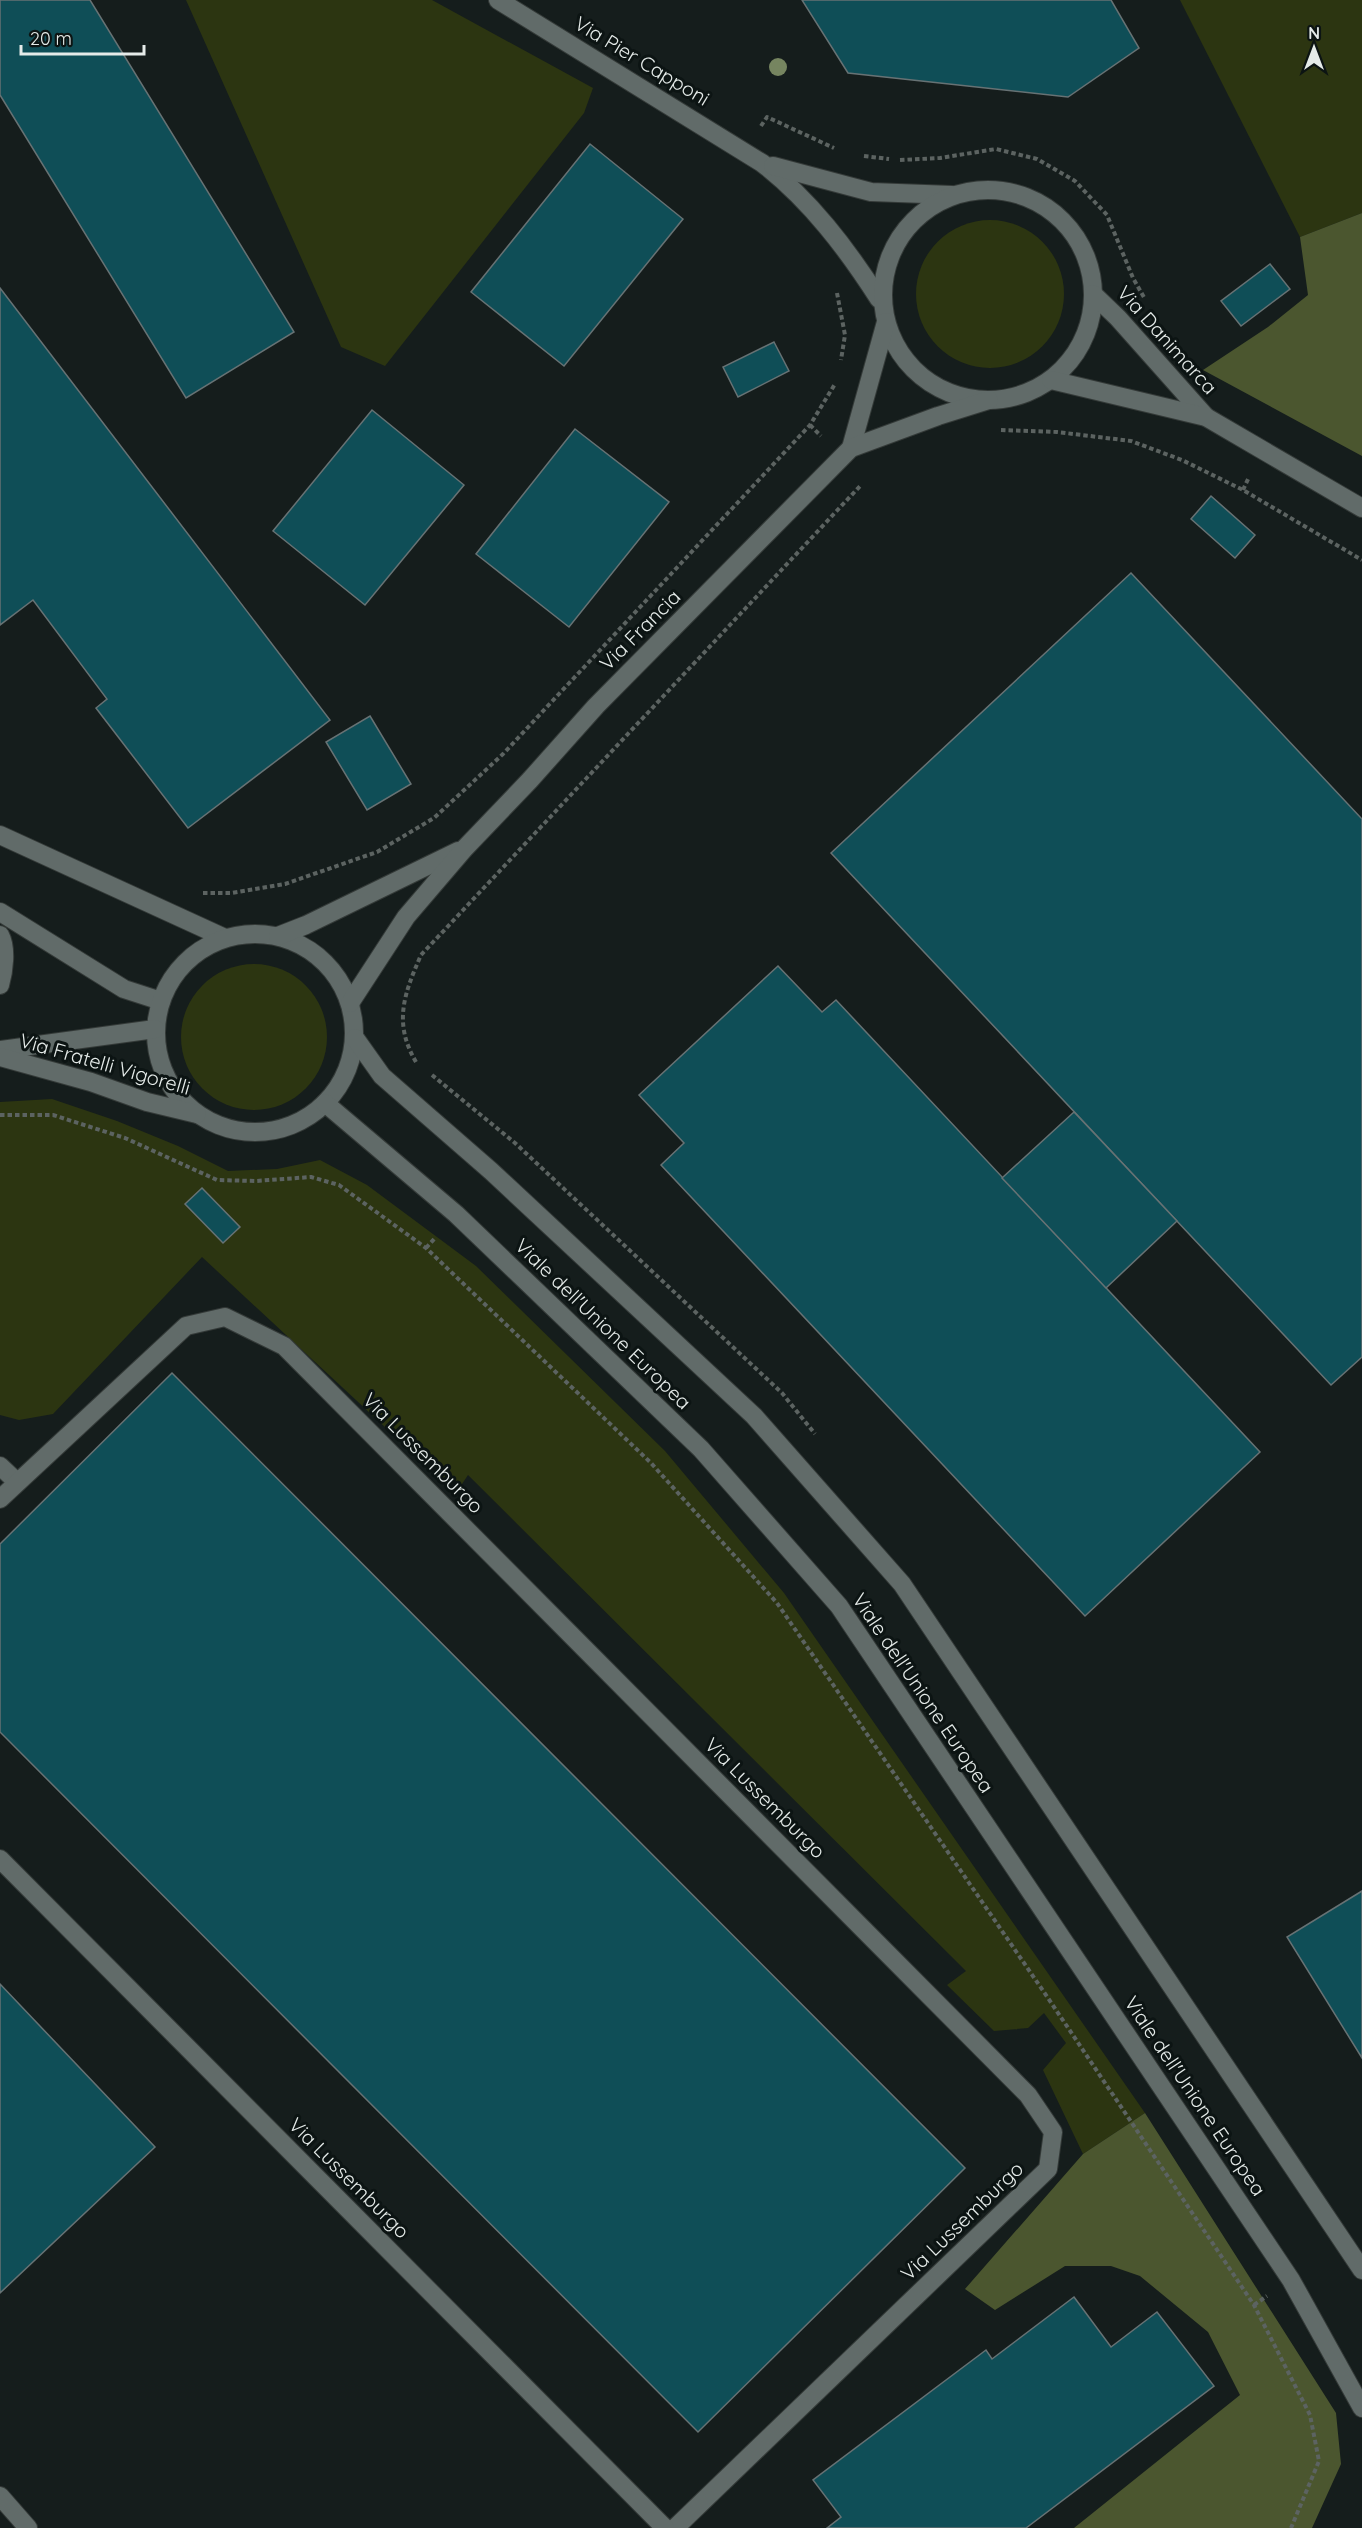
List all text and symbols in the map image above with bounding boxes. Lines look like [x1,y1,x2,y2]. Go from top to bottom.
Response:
street label: Via Pier Capponi [570,10,714,111]
scale bar [21,18,144,56]
north arrow [1284,18,1344,78]
text: N [1308,23,1320,43]
text: 20 m [30,27,72,50]
street label: Via Danimarca [1112,280,1223,399]
street label: Via Francia [594,584,685,675]
street label: Via Fratelli Vigorelli [17,1027,193,1100]
street label: Viale dell'Unione Europea [510,1233,697,1414]
street label: Via Lussemburgo [358,1387,489,1518]
street label: Viale dell'Unione Europea [847,1588,1000,1797]
street label: Via Lussemburgo [700,1732,831,1863]
street label: Viale dell'Unione Europea [1119,1991,1272,2200]
street label: Via Lussemburgo [284,2112,415,2243]
street label: Via Lussemburgo [895,2156,1028,2285]

